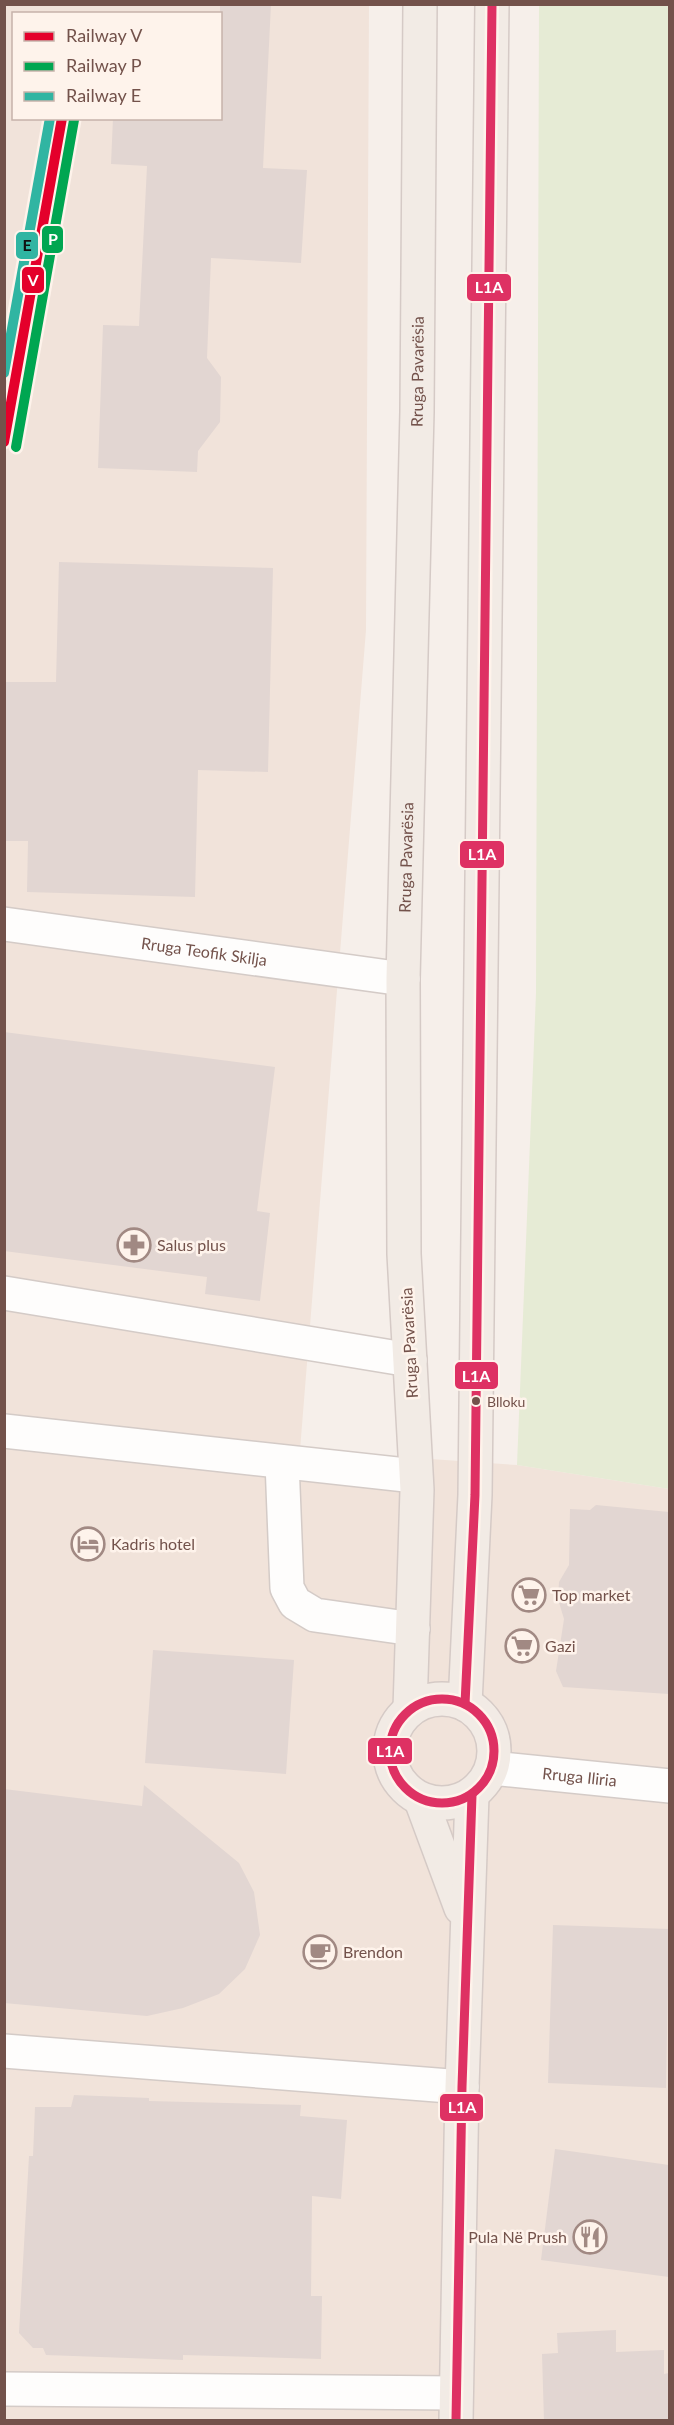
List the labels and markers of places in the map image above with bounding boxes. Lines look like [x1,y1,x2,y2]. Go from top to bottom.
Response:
pharmacy icon: Salus plus [116,1227,152,1263]
place label: Salus plus [157,1235,226,1254]
place label: Blloku [487,1393,525,1410]
marker: Blloku [470,1395,482,1407]
hotel icon: Kadris hotel [70,1526,106,1562]
place label: Kadris hotel [111,1534,195,1553]
supermarket icon: Top market [511,1577,547,1613]
place label: Top market [552,1585,631,1604]
supermarket icon: Gazi [504,1628,540,1664]
place label: Gazi [545,1636,576,1655]
cafe icon: Brendon [302,1934,338,1970]
place label: Brendon [343,1942,403,1961]
restaurant icon: Pula Në Prush [572,2219,608,2255]
place label: Pula Në Prush [468,2227,567,2246]

